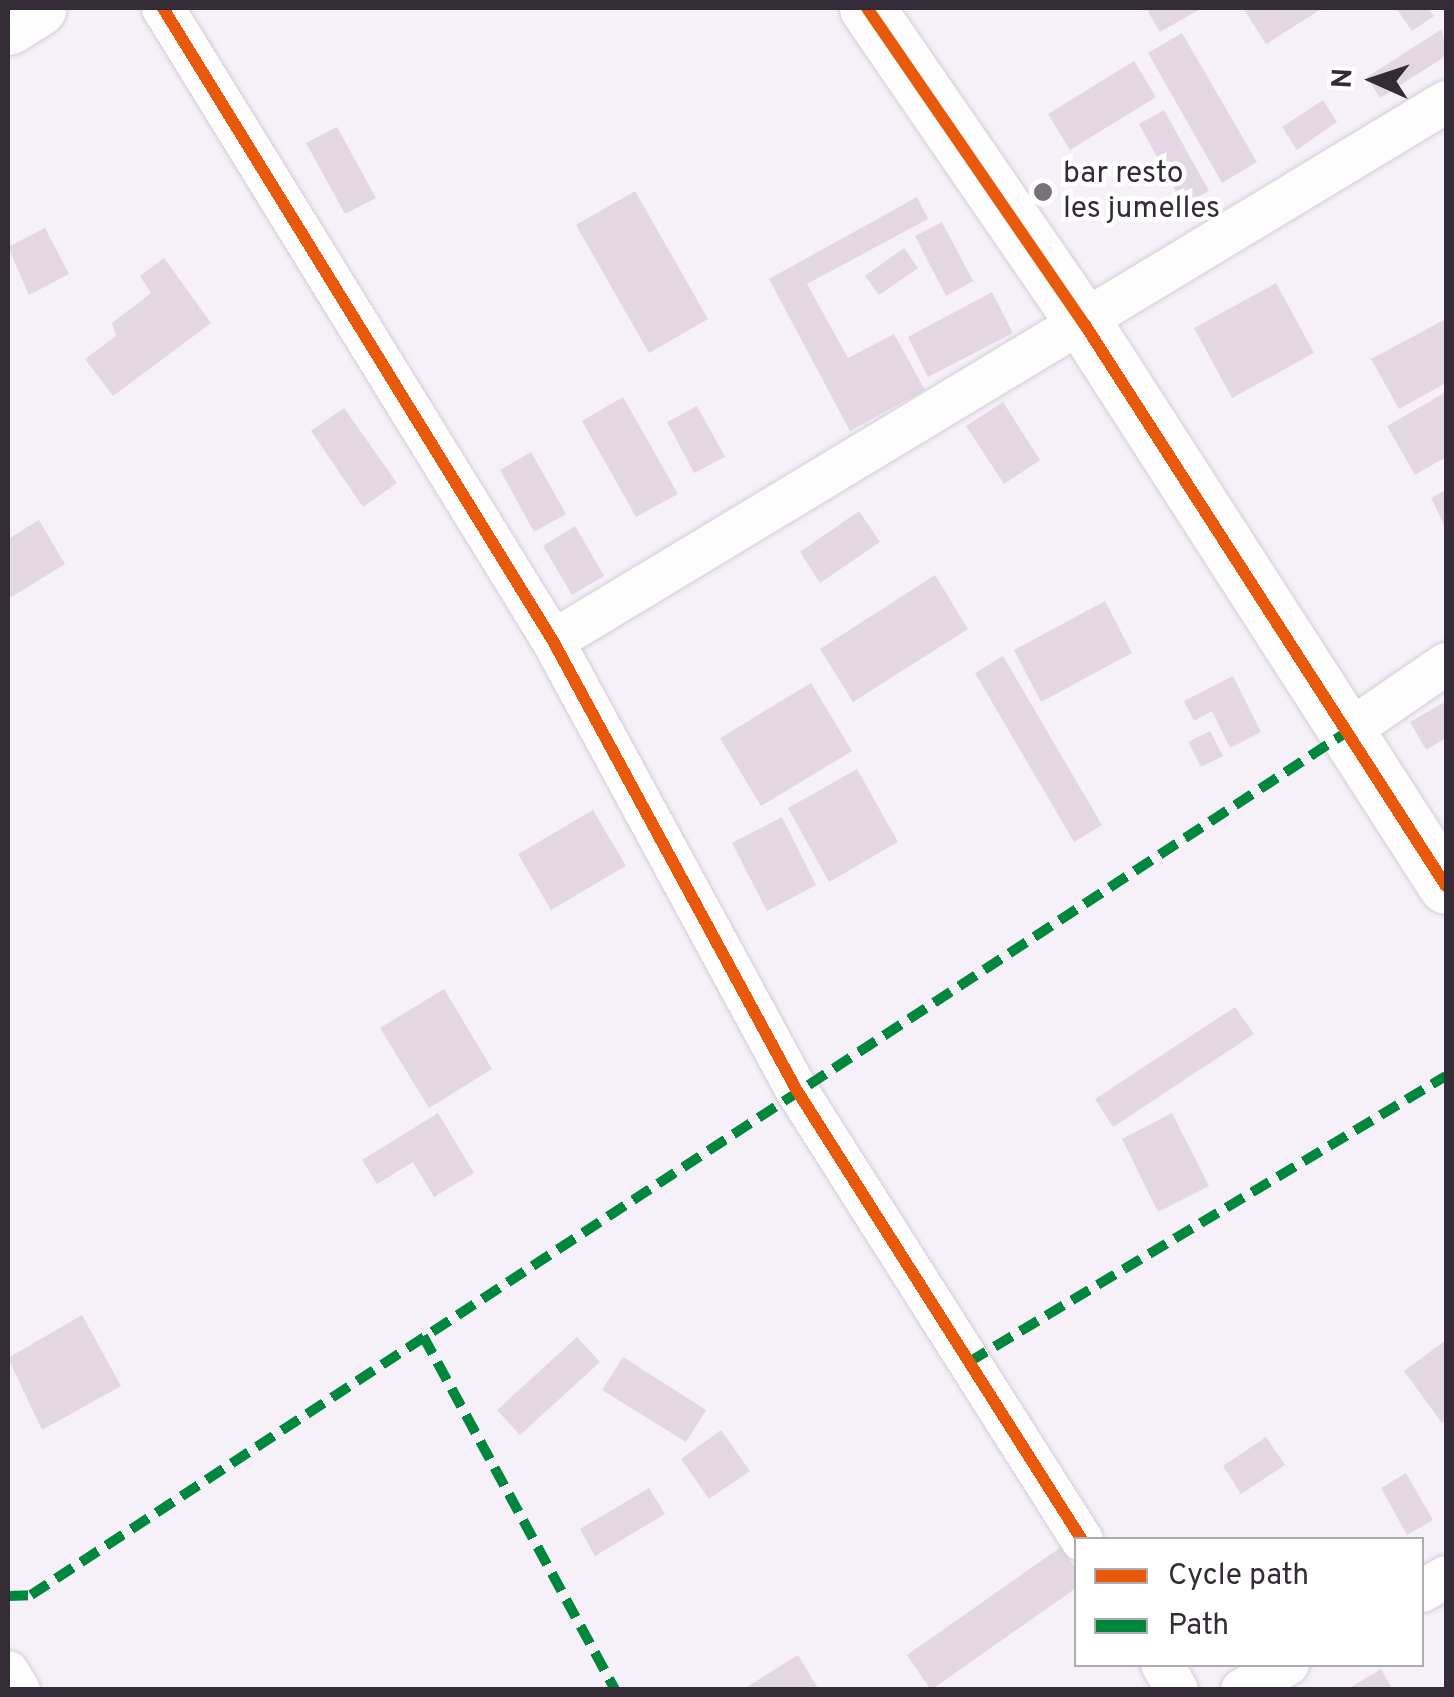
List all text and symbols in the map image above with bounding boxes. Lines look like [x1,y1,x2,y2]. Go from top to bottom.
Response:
north arrow [1324,30,1424,130]
text: N [1326,67,1363,89]
place label: bar resto les jumelles [1063,157,1220,228]
marker: bar resto les jumelles [1032,181,1054,203]
legend [1074,1537,1424,1667]
text: Cycle path [1168,1558,1309,1595]
text: Path [1168,1608,1229,1645]

